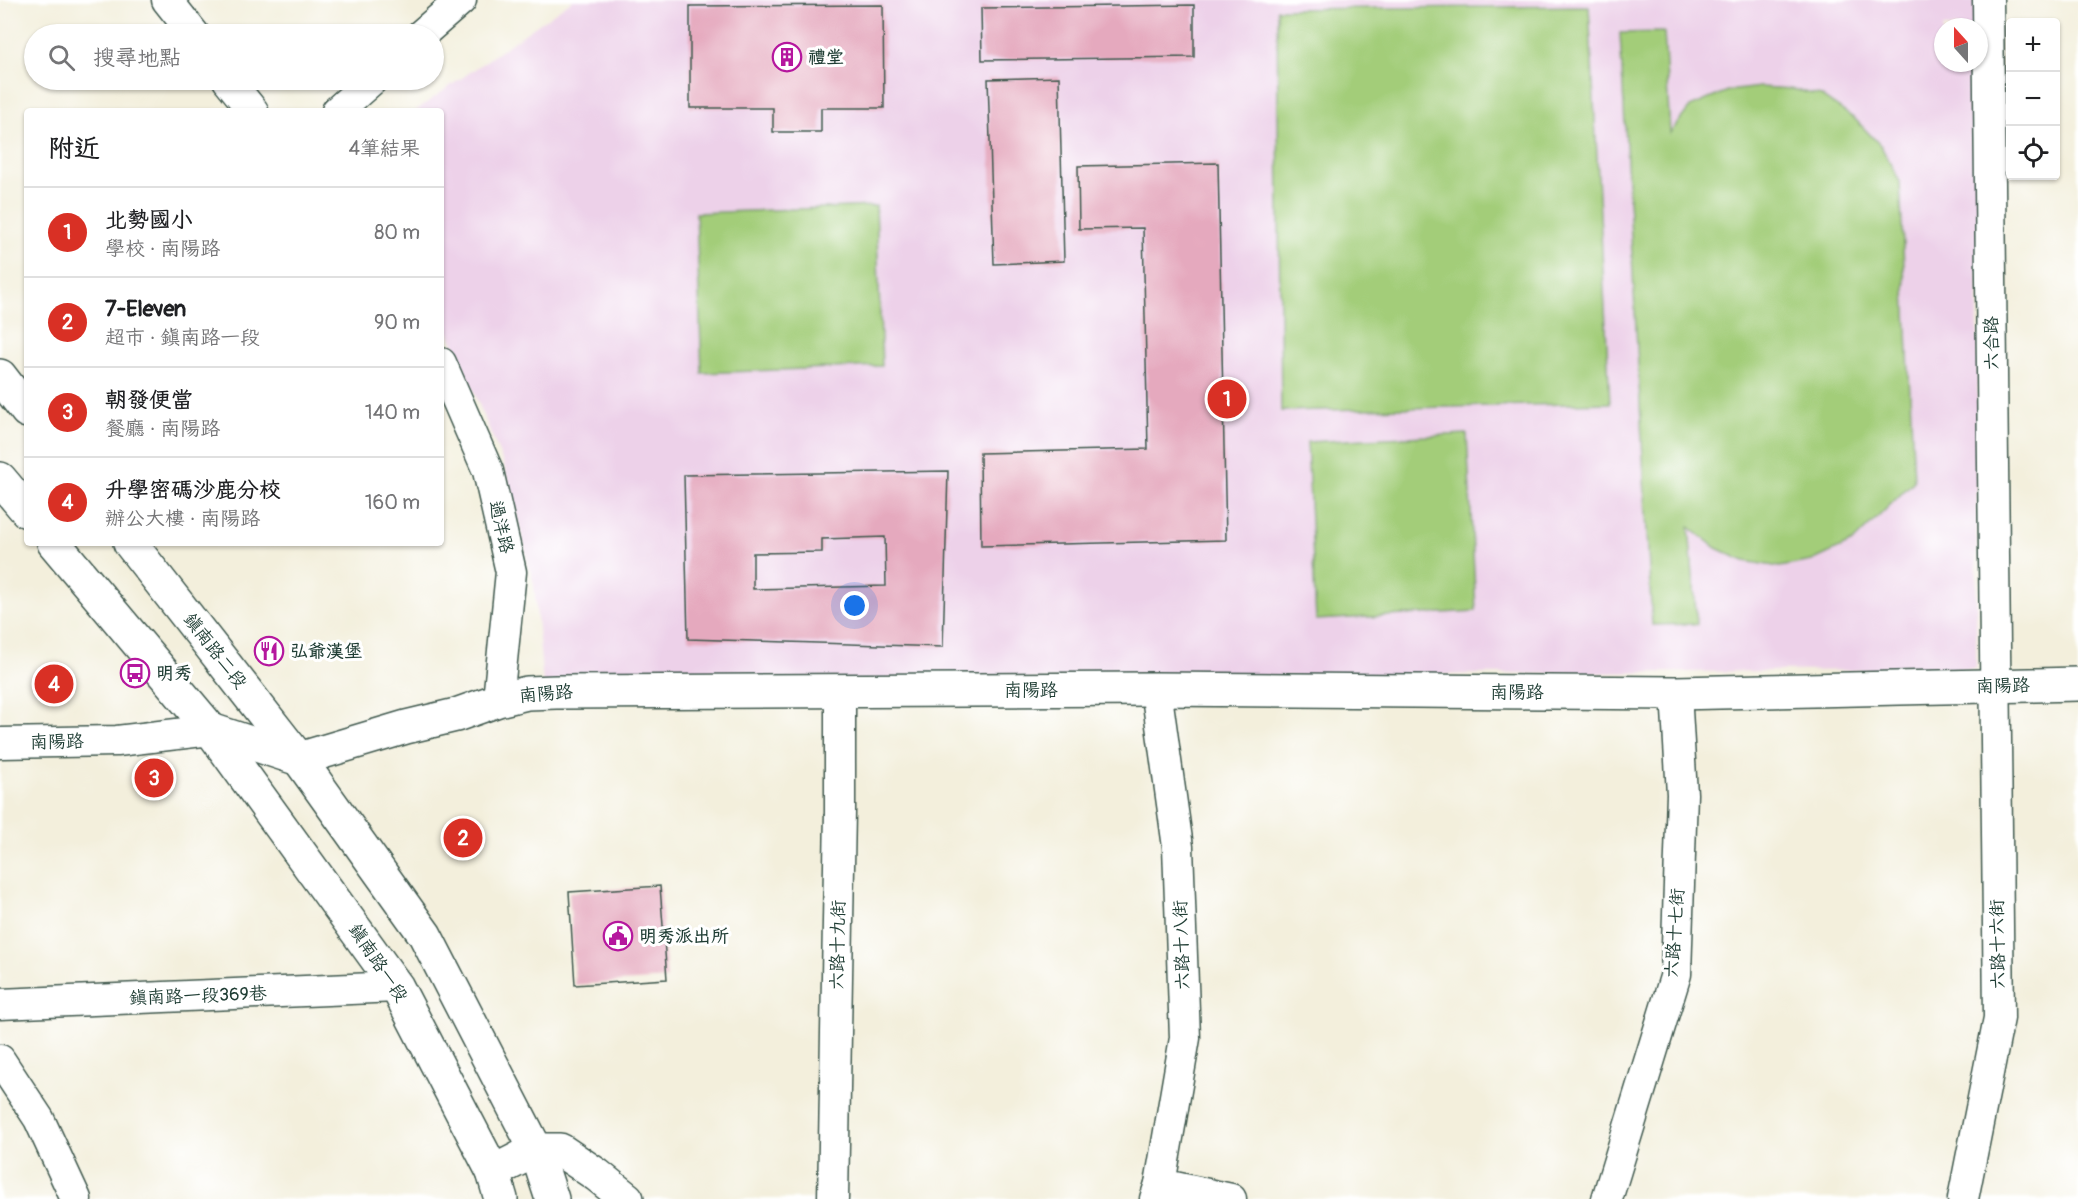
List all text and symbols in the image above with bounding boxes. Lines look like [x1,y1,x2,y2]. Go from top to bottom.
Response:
north arrow [1934,18,1988,72]
map controls [2006,18,2060,180]
button: + [2006,18,2060,72]
search box [24,24,444,90]
icon: search [45,41,78,74]
building icon: 禮堂 [771,41,803,73]
text: 搜尋地點 [93,44,181,72]
place label: 禮堂 [808,46,844,69]
button: − [2006,72,2060,126]
button: locate [2006,126,2060,180]
text: 附近 [48,133,100,165]
text: 4筆結果 [348,136,420,161]
text: 北勢國小 [105,206,193,234]
text: 1 [64,220,71,245]
text: 80 m [374,220,420,245]
text: 學校 · 南陽路 [105,236,220,261]
text: 7-Eleven [105,295,186,323]
text: 2 [62,310,73,335]
text: 90 m [374,310,420,335]
street label: 六合路 [1980,316,2004,370]
text: 超市 · 鎮南路一段 [105,325,260,350]
pin: 1 [1208,376,1246,422]
text: 朝發便當 [105,386,193,414]
text: 3 [62,400,73,425]
text: 140 m [365,400,420,425]
text: 餐廳 · 南陽路 [105,416,220,441]
text: 升學密碼沙鹿分校 [105,476,281,504]
text: 4 [62,490,73,515]
text: 160 m [365,490,420,515]
street label: 過洋路 [484,498,518,556]
text: 辦公大樓 · 南陽路 [105,506,260,531]
your location [840,591,869,620]
street label: 鎮南路二段 [178,608,252,694]
restaurant icon: 弘爺漢堡 [253,635,285,667]
place label: 弘爺漢堡 [290,640,362,663]
bus stop icon: 明秀 [119,657,151,689]
pin: 4 [34,662,74,706]
place label: 明秀 [156,662,192,685]
street label: 南陽路 [1976,674,2030,698]
street label: 南陽路 [1004,679,1058,702]
street label: 南陽路 [518,680,574,708]
street label: 南陽路 [1490,681,1544,704]
street label: 南陽路 [30,730,84,754]
pin: 3 [134,756,174,800]
pin: 2 [444,816,482,860]
street label: 六路十七街 [1660,887,1690,979]
street label: 六路十六街 [1986,899,2010,989]
street label: 六路十九街 [826,900,850,990]
street label: 六路十八街 [1169,900,1195,990]
street label: 鎮南路一段 [343,919,413,1007]
public building icon: 明秀派出所 [602,920,634,952]
place label: 明秀派出所 [639,925,729,948]
street label: 鎮南路一段369巷 [129,982,267,1010]

